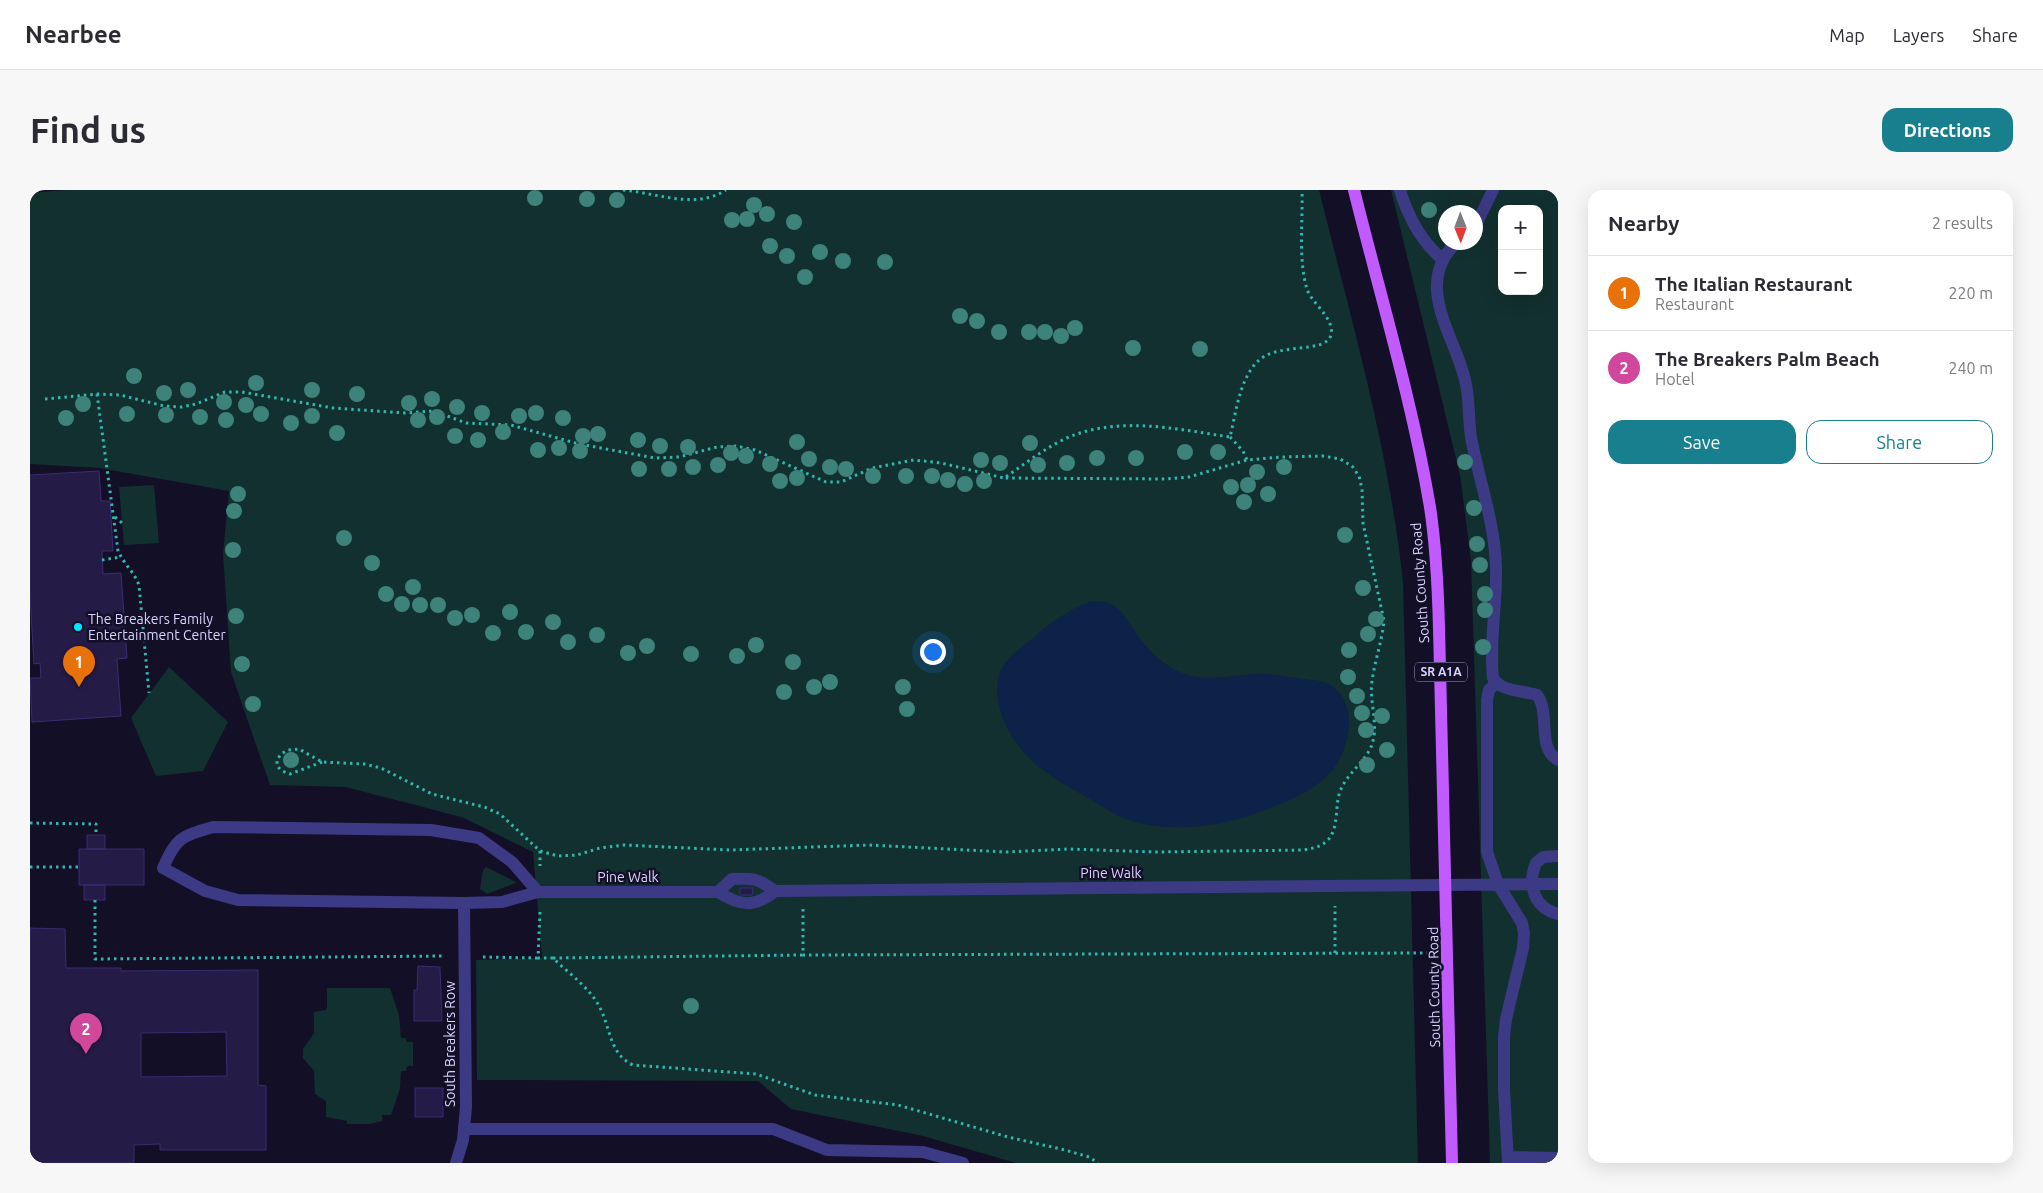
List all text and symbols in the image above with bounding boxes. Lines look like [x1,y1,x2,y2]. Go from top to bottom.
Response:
text: Nearbee [25,21,122,48]
text: Map [1829,25,1865,45]
text: Layers [1893,25,1944,45]
text: Share [1972,25,2018,45]
button: Directions [1882,108,2013,152]
text: Find us [30,110,146,150]
north arrow [1438,205,1483,250]
map controls [1498,205,1543,295]
button: + [1498,205,1543,250]
text: Nearby [1608,211,1679,235]
text: 2 results [1932,214,1993,232]
button: − [1498,250,1543,295]
text: The Italian Restaurant [1655,273,1852,295]
text: 1 [1619,284,1629,302]
text: 220 m [1948,284,1993,302]
text: Restaurant [1655,295,1734,313]
text: The Breakers Palm Beach [1655,348,1880,370]
text: 2 [1619,359,1629,377]
text: 240 m [1948,359,1993,377]
text: Hotel [1655,370,1695,388]
button: Save [1608,420,1796,464]
button: Share [1806,420,1993,464]
street label: South County Road [1408,522,1432,644]
place label: The Breakers Family Entertainment Center [88,611,226,643]
marker: The Breakers Family Entertainment Center [72,621,84,633]
your location [920,639,946,665]
pin: 1 [63,646,95,687]
road number: SR A1A [1415,662,1467,682]
street label: Pine Walk [1080,865,1142,881]
street label: Pine Walk [597,869,659,885]
street label: South County Road [1425,927,1443,1047]
street label: South Breakers Row [442,981,458,1107]
pin: 2 [70,1013,102,1054]

